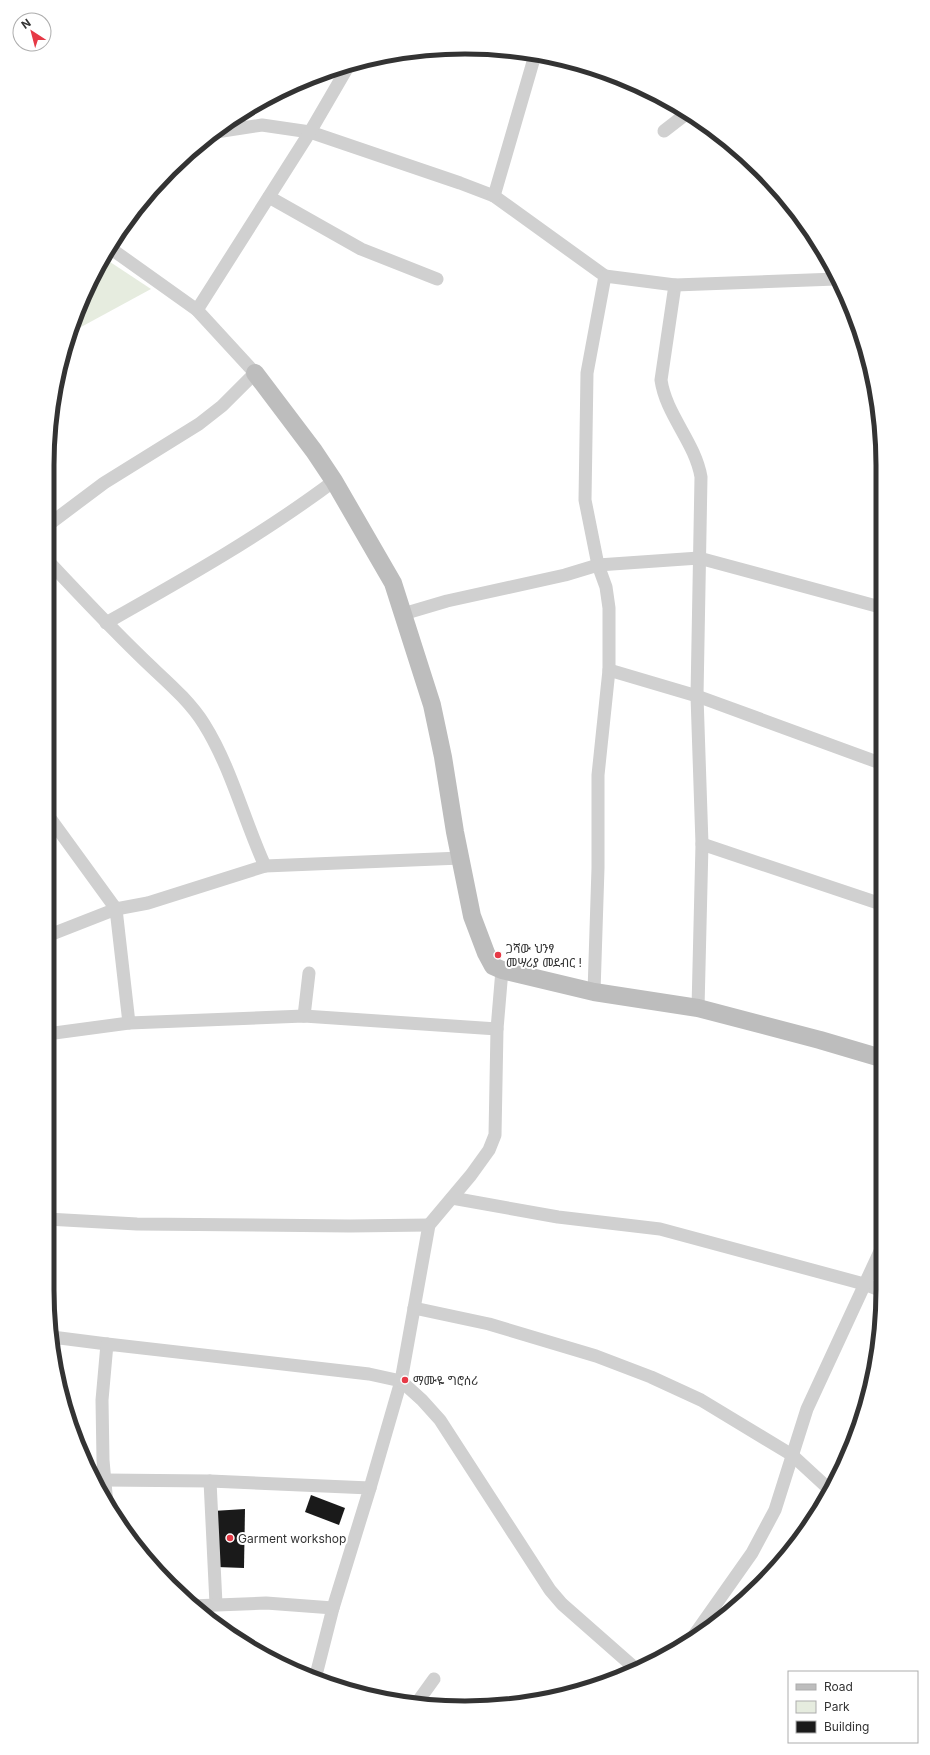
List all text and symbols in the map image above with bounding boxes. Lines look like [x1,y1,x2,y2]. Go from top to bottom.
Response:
north arrow [12,12,52,52]
text: N [19,16,34,32]
place label: ጋሻው ህንፃ መሣሪያ መደብር ! [506,941,582,970]
marker: ጋሻው ህንፃ መሣሪያ መደብር ! [493,950,503,960]
place label: ማሙዬ ግሮሰሪ [413,1373,478,1388]
marker: ማሙዬ ግሮሰሪ [400,1375,410,1385]
place label: Garment workshop [238,1531,346,1546]
marker: Garment workshop [225,1533,235,1543]
legend [788,1671,918,1743]
text: Road [824,1679,853,1694]
text: Park [824,1699,850,1714]
text: Building [824,1719,869,1734]

